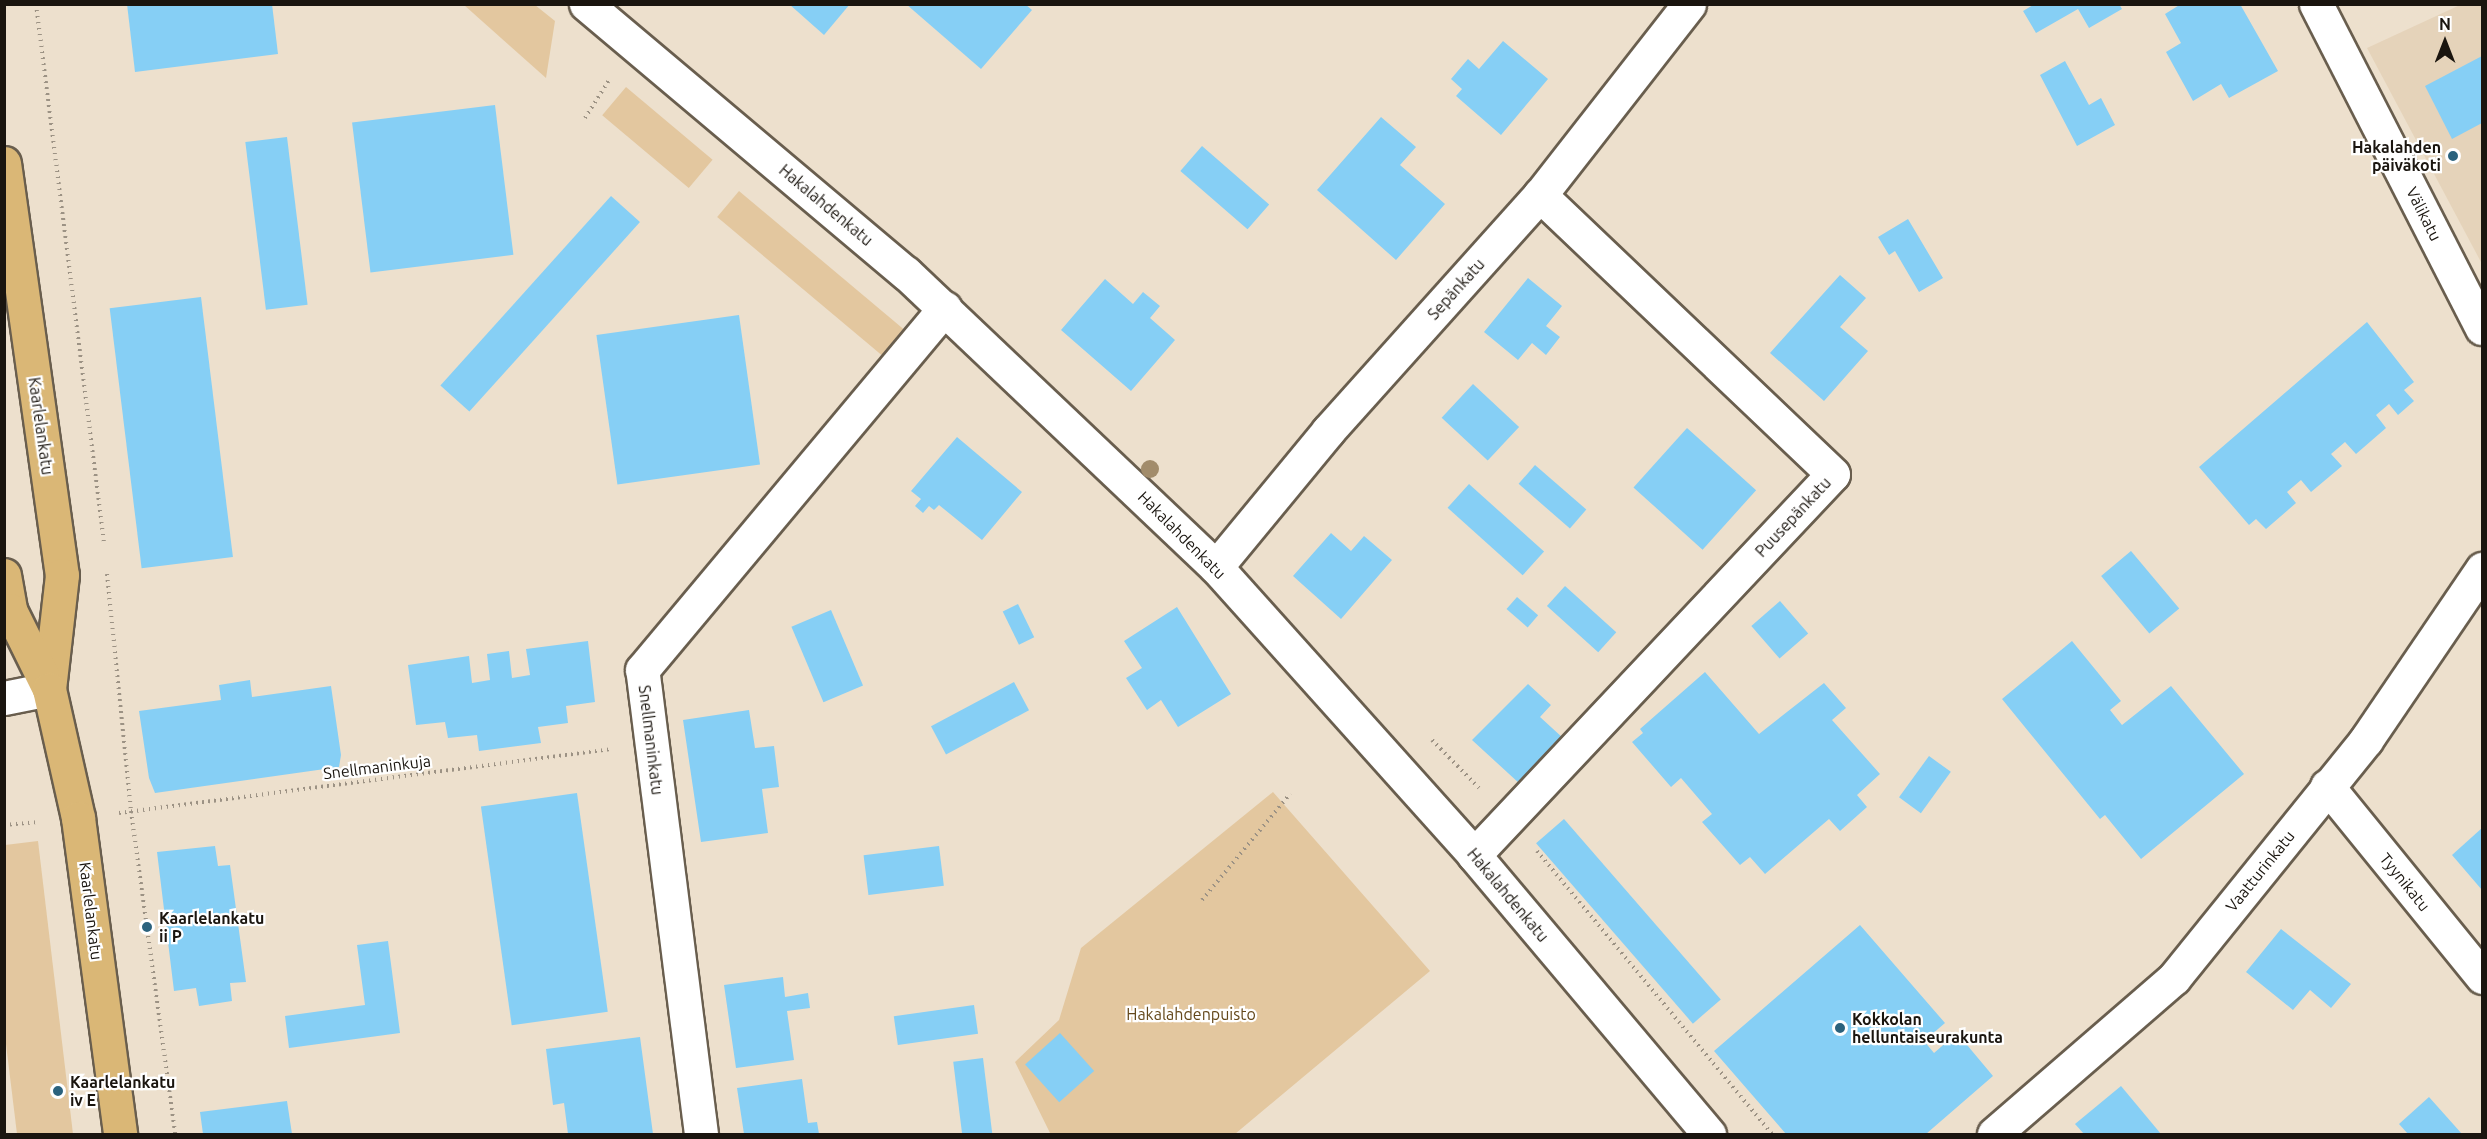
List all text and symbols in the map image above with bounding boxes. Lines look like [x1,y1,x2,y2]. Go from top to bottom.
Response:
north arrow [2415,12,2475,72]
text: N [2439,15,2451,33]
place label: Hakalahden päiväkoti [2352,137,2441,175]
marker: Hakalahden päiväkoti [2446,149,2460,163]
street label: Hakalahdenkatu [775,160,877,250]
street label: Välikatu [2402,184,2446,244]
street label: Sepänkatu [1424,254,1488,324]
street label: Kaarlelankatu [25,376,57,476]
street label: Puusepänkatu [1751,473,1835,561]
street label: Hakalahdenkatu [1134,487,1230,583]
street label: Snellmaninkatu [635,684,667,796]
street label: Snellmaninkuja [322,751,432,783]
street label: Vaatturinkatu [2221,827,2299,915]
street label: Hakalahdenkatu [1463,844,1553,946]
street label: Tyynikatu [2376,849,2434,915]
street label: Kaarlelankatu [75,861,107,961]
place label: Kaarlelankatu ii P [159,908,264,946]
marker: Kaarlelankatu ii P [140,920,154,934]
park label: Hakalahdenpuisto [1126,1004,1256,1024]
place label: Kokkolan helluntaiseurakunta [1852,1009,2003,1047]
marker: Kokkolan helluntaiseurakunta [1833,1021,1847,1035]
place label: Kaarlelankatu iv E [70,1072,175,1110]
marker: Kaarlelankatu iv E [51,1084,65,1098]

